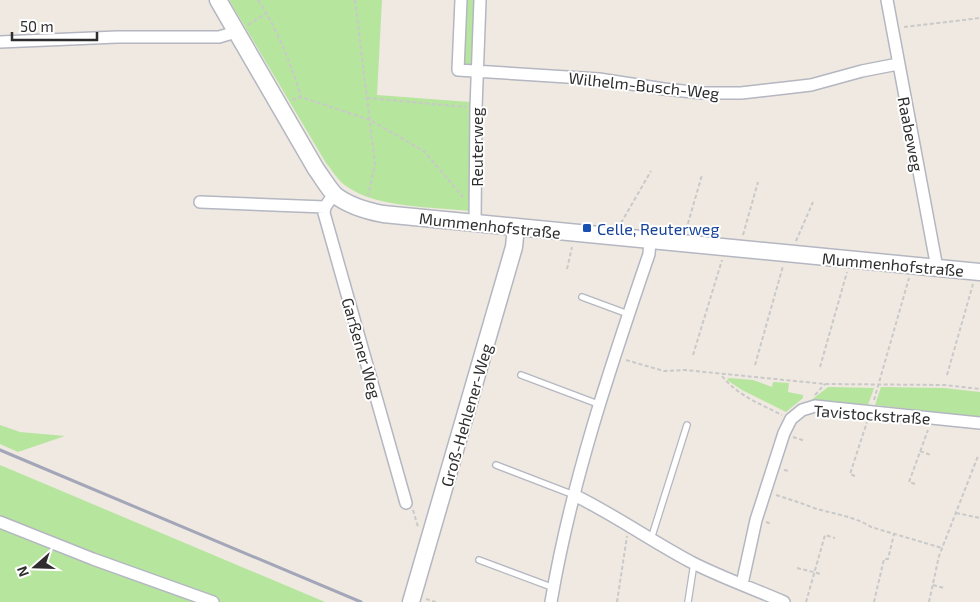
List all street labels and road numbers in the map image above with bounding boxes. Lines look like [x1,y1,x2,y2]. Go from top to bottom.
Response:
street label: Wilhelm-Busch-Weg [568,68,720,102]
street label: Raabeweg [894,95,928,173]
street label: Reuterweg [467,107,486,187]
street label: Mummenhofstraße [418,208,562,242]
street label: Mummenhofstraße [821,248,965,280]
street label: Garßener Weg [338,295,386,401]
street label: Groß-Hehlener-Weg [436,341,496,489]
street label: Tavistockstraße [813,400,931,428]

